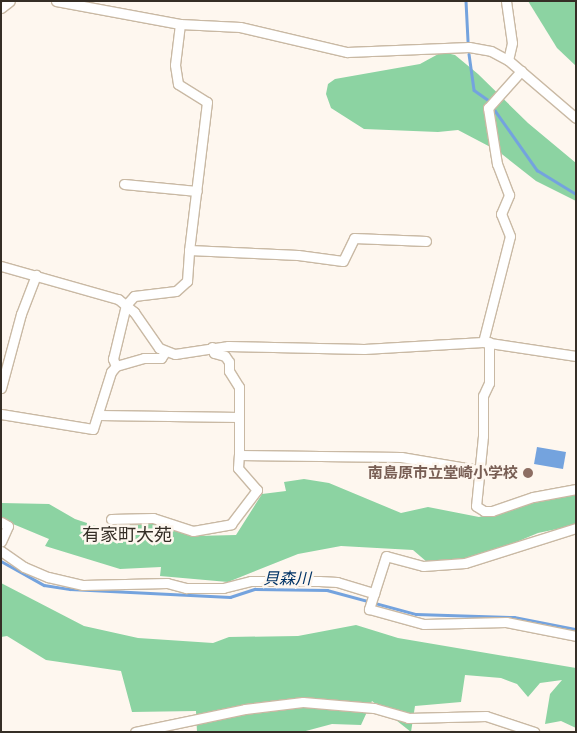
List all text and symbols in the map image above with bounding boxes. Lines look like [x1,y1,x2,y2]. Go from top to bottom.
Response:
place label: 南島原市立堂崎小学校 [368,464,518,482]
marker: 南島原市立堂崎小学校 [522,467,534,479]
district label: 有家町大苑 [82,524,172,546]
water label: 貝森川 [263,568,311,588]

